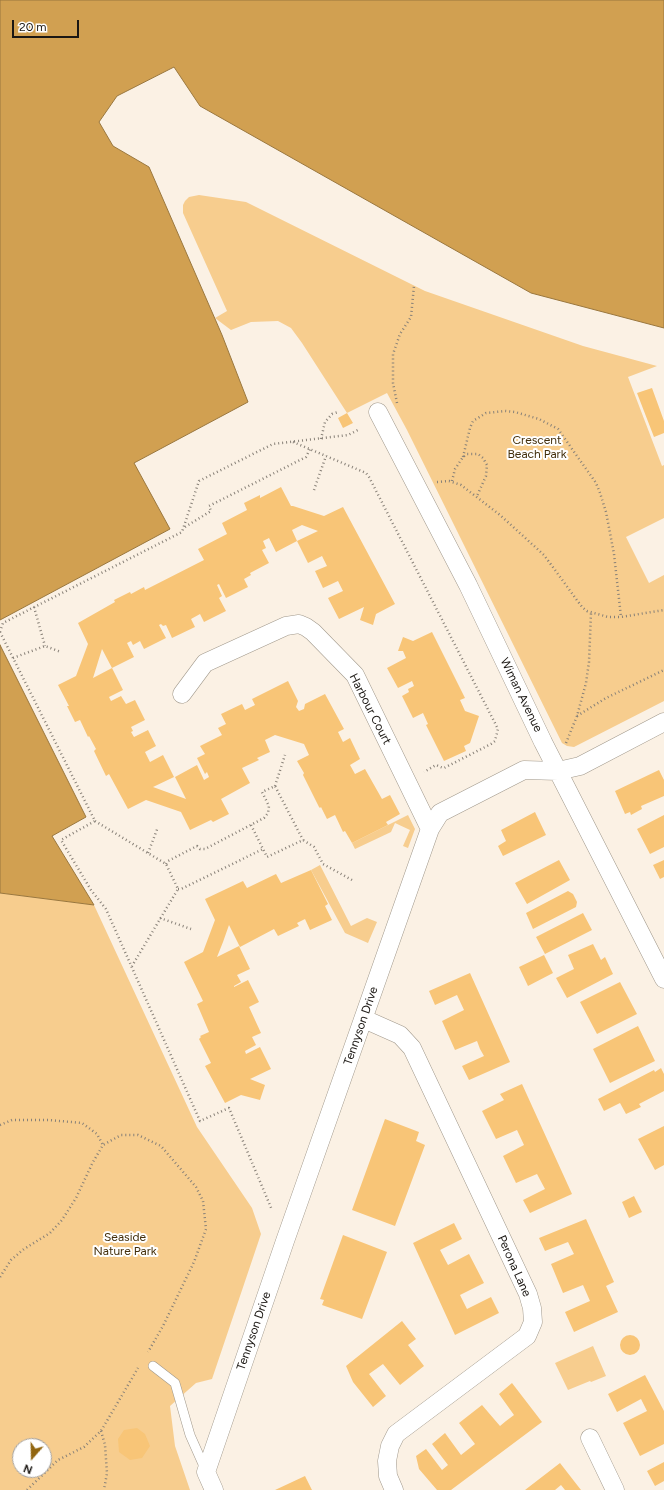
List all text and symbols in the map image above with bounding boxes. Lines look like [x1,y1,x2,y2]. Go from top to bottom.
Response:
scale bar [14,12,81,38]
text: 20 m [19,20,47,34]
park label: Crescent Beach Park [508,433,566,461]
street label: Wiman Avenue [497,655,545,735]
street label: Harbour Court [346,671,394,747]
street label: Tennyson Drive [341,985,381,1067]
park label: Seaside Nature Park [93,1230,157,1258]
street label: Perona Lane [494,1233,534,1299]
street label: Tennyson Drive [234,1290,274,1372]
north arrow [12,1438,52,1478]
text: N [22,1461,34,1476]

